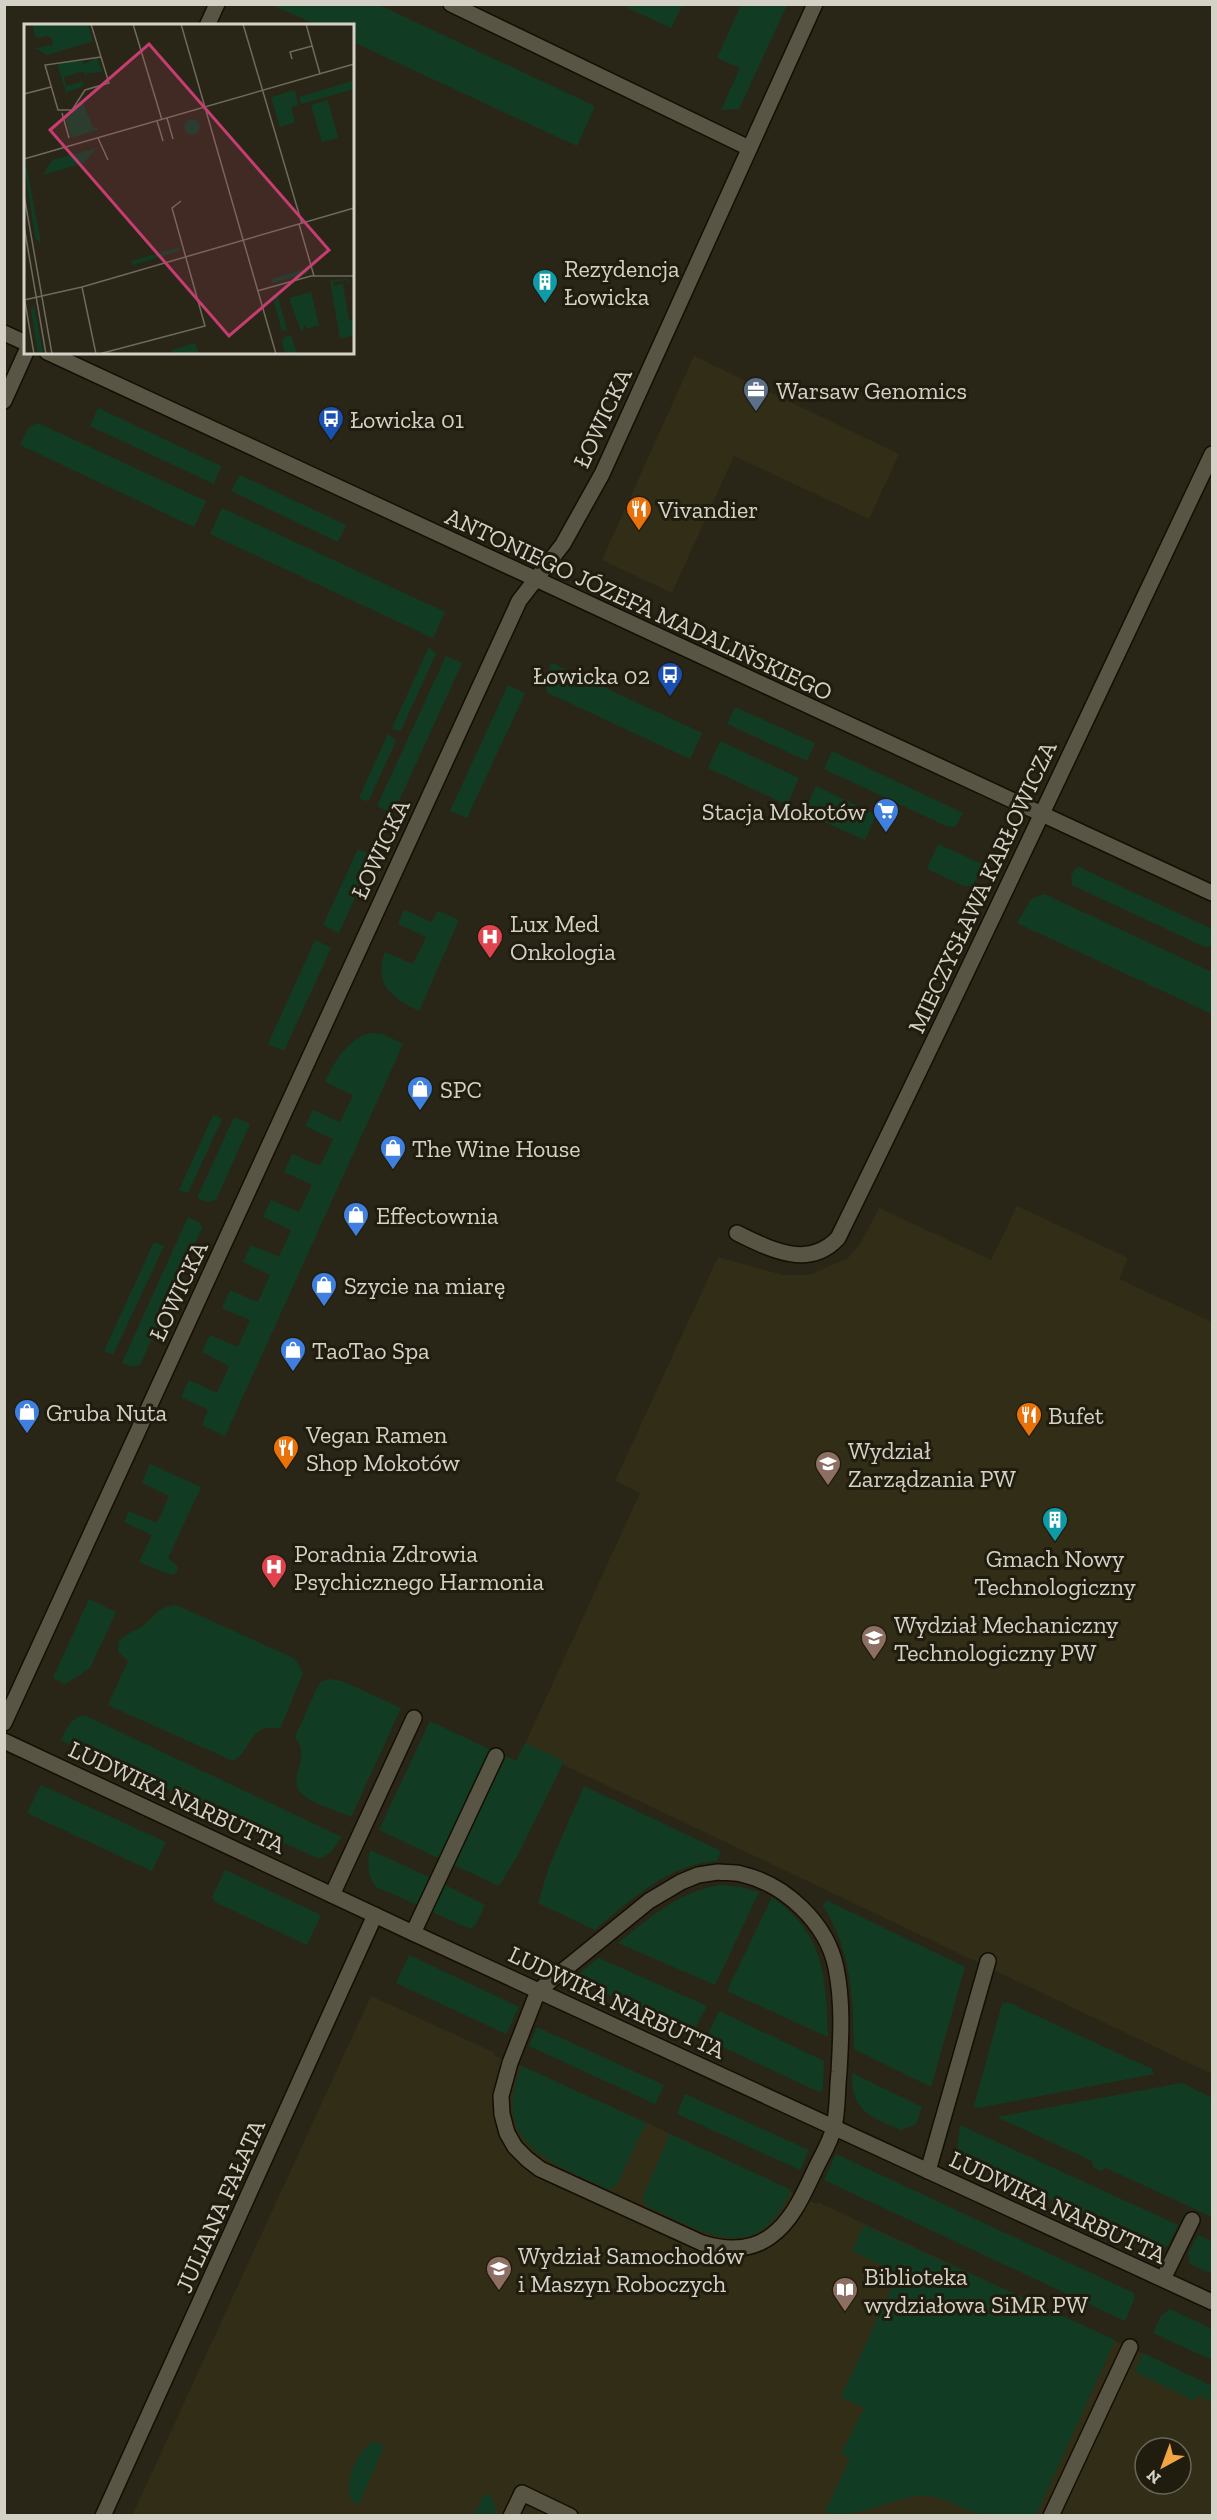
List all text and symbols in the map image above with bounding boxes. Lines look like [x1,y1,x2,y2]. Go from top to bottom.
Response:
inset map [24,24,354,354]
place label: Rezydencja Łowicka [564,254,680,311]
building icon: Rezydencja Łowicka [530,267,560,305]
street label: ŁOWICKA [566,363,638,472]
office icon: Warsaw Genomics [741,375,771,413]
place label: Warsaw Genomics [776,376,967,405]
bus stop icon: Łowicka 01 [316,404,346,442]
place label: Łowicka 01 [350,405,464,434]
restaurant icon: Vivandier [624,494,654,532]
place label: Vivandier [657,495,758,524]
street label: ANTONIEGO JÓZEFA MADALIŃSKIEGO [441,501,837,707]
bus stop icon: Łowicka 02 [655,660,685,698]
place label: Łowicka 02 [533,661,650,690]
street label: MIECZYSŁAWA KARŁOWICZA [902,736,1063,1038]
street label: ŁOWICKA [344,794,416,903]
supermarket icon: Stacja Mokotów [871,796,901,834]
place label: Stacja Mokotów [702,797,867,826]
place label: Lux Med Onkologia [510,909,616,966]
hospital icon: Lux Med Onkologia [475,922,505,960]
shop icon: SPC [405,1074,435,1112]
place label: SPC [440,1075,482,1104]
shop icon: The Wine House [378,1133,408,1171]
place label: The Wine House [412,1134,581,1163]
shop icon: Effectownia [341,1200,371,1238]
place label: Effectownia [376,1201,499,1230]
street label: ŁOWICKA [142,1236,214,1345]
shop icon: Szycie na miarę [309,1270,339,1308]
place label: Szycie na miarę [344,1271,505,1300]
shop icon: TaoTao Spa [278,1335,308,1373]
place label: TaoTao Spa [312,1336,430,1365]
shop icon: Gruba Nuta [12,1397,42,1435]
place label: Gruba Nuta [46,1398,168,1427]
restaurant icon: Bufet [1014,1400,1044,1438]
place label: Bufet [1048,1401,1104,1430]
place label: Vegan Ramen Shop Mokotów [305,1420,460,1477]
restaurant icon: Vegan Ramen Shop Mokotów [271,1433,301,1471]
place label: Wydział Zarządzania PW [848,1436,1016,1493]
school or university icon: Wydział Zarządzania PW [813,1449,843,1487]
building icon: Gmach Nowy Technologiczny [1040,1505,1070,1543]
place label: Poradnia Zdrowia Psychicznego Harmonia [294,1539,544,1596]
place label: Gmach Nowy Technologiczny [974,1544,1136,1601]
hospital icon: Poradnia Zdrowia Psychicznego Harmonia [259,1552,289,1590]
place label: Wydział Mechaniczny Technologiczny PW [894,1610,1119,1667]
school or university icon: Wydział Mechaniczny Technologiczny PW [859,1623,889,1661]
street label: LUDWIKA NARBUTTA [64,1734,290,1860]
street label: LUDWIKA NARBUTTA [504,1939,730,2065]
street label: JULIANA FAŁATA [169,2115,271,2297]
street label: LUDWIKA NARBUTTA [945,2144,1171,2270]
place label: Wydział Samochodów i Maszyn Roboczych [518,2241,745,2298]
school or university icon: Wydział Samochodów i Maszyn Roboczych [484,2254,514,2292]
place label: Biblioteka wydziałowa SiMR PW [864,2262,1089,2319]
library icon: Biblioteka wydziałowa SiMR PW [830,2275,860,2313]
north arrow [1133,2436,1193,2496]
text: N [1143,2466,1164,2488]

